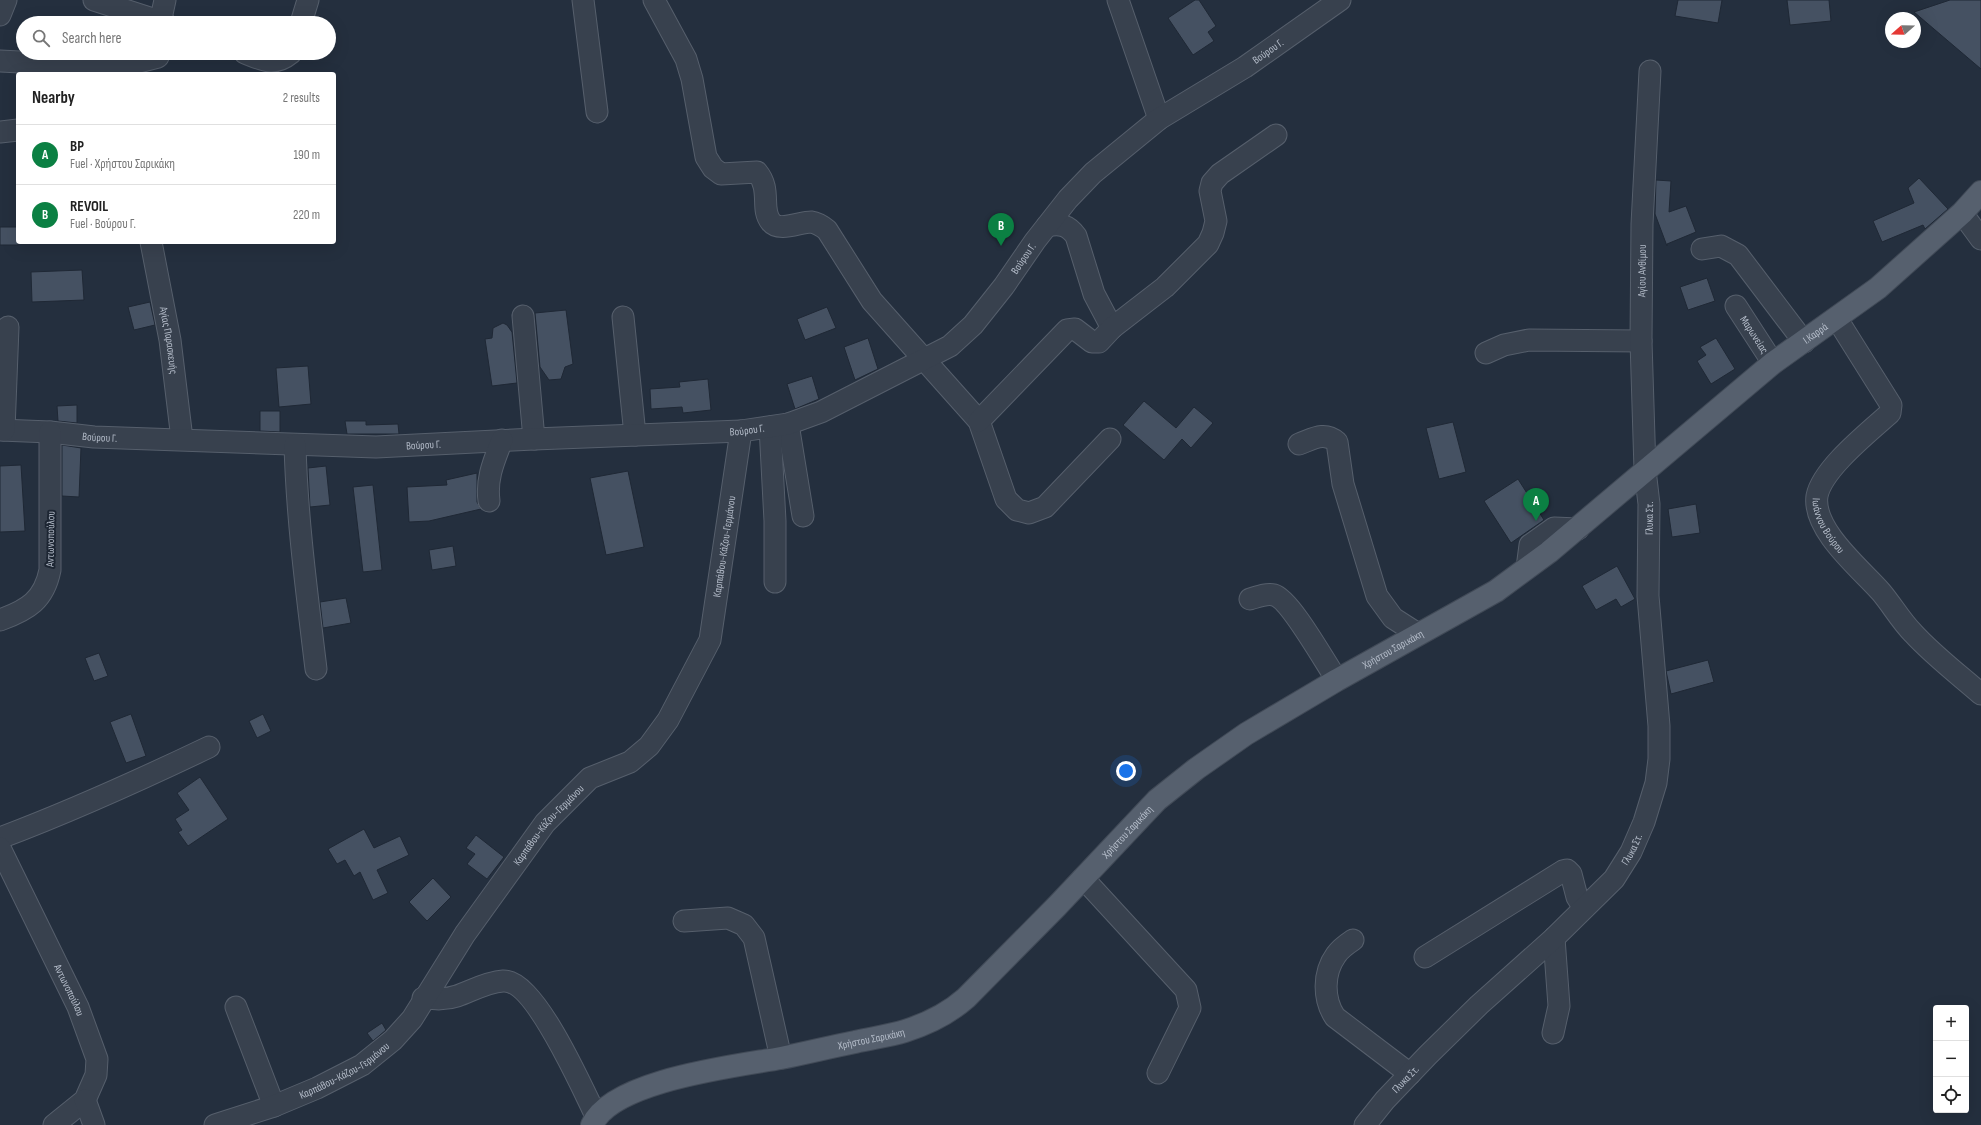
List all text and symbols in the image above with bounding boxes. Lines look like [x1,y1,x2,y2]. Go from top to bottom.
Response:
north arrow [1885,12,1921,48]
search box [16,16,336,60]
icon: search [30,27,52,49]
text: Search here [62,29,122,48]
street label: Βούρου Γ. [1250,36,1286,67]
text: Nearby [32,88,75,108]
text: 2 results [283,90,320,106]
text: BP [70,137,84,156]
text: A [42,147,48,163]
text: 190 m [293,147,320,163]
text: Fuel · Χρήστου Σαρικάκη [70,156,175,172]
text: REVOIL [70,197,108,216]
text: B [42,207,48,223]
text: 220 m [293,207,320,223]
pin: B [988,213,1014,246]
text: Fuel · Βούρου Γ. [70,216,136,232]
street label: Βούρου Γ. [1008,240,1039,277]
street label: Αγίου Ανθίμου [1635,244,1649,298]
street label: Αγίας Παρασκευής [156,305,180,375]
street label: Μαρωνείας [1737,313,1771,356]
street label: Ι.Καρρά [1800,320,1830,347]
street label: Βούρου Γ. [729,422,765,438]
street label: Βούρου Γ. [81,430,117,445]
street label: Βούρου Γ. [406,438,441,452]
pin: A [1523,488,1549,521]
street label: Καρπάθου-Κάζου-Γερμάνου [710,495,738,598]
street label: Ιωάννου Βούρου [1810,498,1847,556]
street label: Γλυκα Στ. [1643,501,1656,535]
street label: Αντωνοπούλου [43,511,57,568]
street label: Χρήστου Σαρικάκη [1359,627,1426,672]
your location [1116,761,1136,781]
street label: Καρπάθου-Κάζου-Γερμάνου [511,782,587,868]
street label: Χρήστου Σαρικάκη [1099,803,1156,862]
street label: Γλυκα Στ. [1619,832,1645,868]
street label: Αντωνοπούλου [51,961,87,1018]
map controls [1933,1005,1969,1113]
button: + [1933,1005,1969,1041]
street label: Χρήστου Σαρικάκη [836,1025,906,1053]
street label: Καρπάθου-Κάζου-Γερμάνου [297,1039,392,1102]
button: − [1933,1041,1969,1077]
street label: Γλυκα Στ. [1389,1063,1422,1096]
button: locate [1933,1077,1969,1113]

